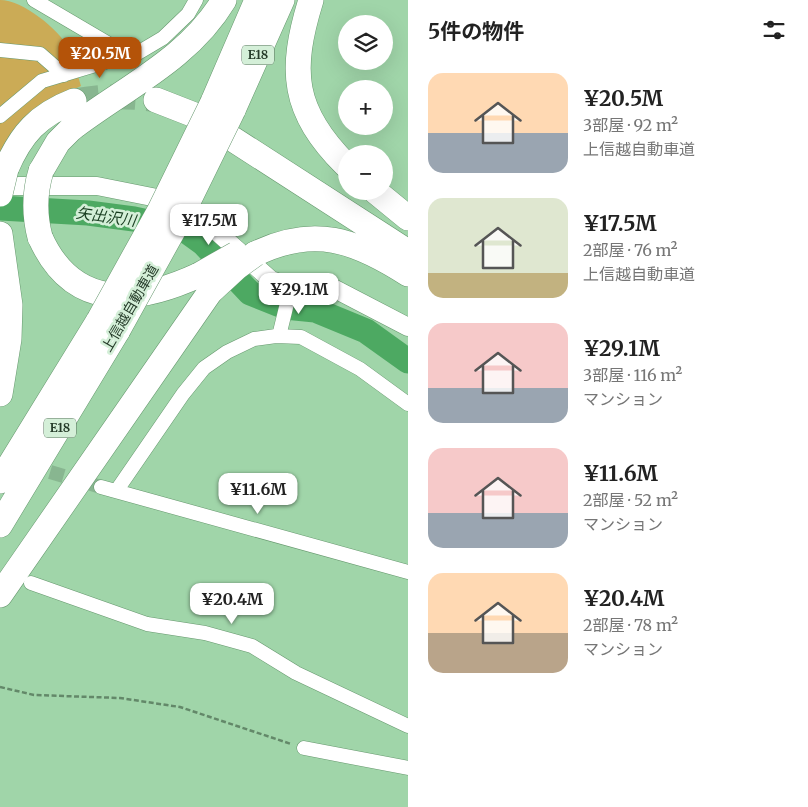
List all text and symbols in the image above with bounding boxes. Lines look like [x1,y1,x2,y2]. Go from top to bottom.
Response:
map controls [338,15,393,200]
button: layers [338,15,393,70]
icon: filters [760,16,788,44]
text: 5件の物件 [428,18,524,45]
pin: ¥20.5M [59,36,141,79]
text: ¥20.5M [69,43,131,63]
road number: E18 [242,46,274,64]
button: + [338,80,393,135]
text: ¥20.5M [583,85,663,112]
icon: home [468,93,528,153]
text: 3部屋 · 92 m² [583,115,678,135]
text: 上信越自動車道 [583,139,695,159]
button: − [338,145,393,200]
water label: 矢出沢川 [75,203,139,230]
pin: ¥17.5M [168,204,250,246]
text: ¥17.5M [181,210,237,230]
text: ¥17.5M [583,210,657,237]
icon: home [468,218,528,278]
text: 2部屋 · 76 m² [583,240,678,260]
street label: 上信越自動車道 [98,261,162,355]
text: 上信越自動車道 [583,264,695,284]
pin: ¥29.1M [258,272,340,315]
text: ¥29.1M [270,279,328,299]
text: ¥29.1M [583,335,660,362]
icon: home [468,343,528,403]
text: 3部屋 · 116 m² [583,365,682,385]
text: マンション [583,389,663,409]
road number: E18 [44,418,76,438]
text: ¥11.6M [583,460,658,487]
icon: home [468,468,528,528]
pin: ¥11.6M [217,472,299,515]
text: ¥11.6M [229,479,287,499]
text: 2部屋 · 52 m² [583,490,678,510]
text: マンション [583,514,663,534]
pin: ¥20.4M [191,582,273,625]
text: ¥20.4M [583,585,664,612]
text: ¥20.4M [201,589,263,609]
icon: home [468,593,528,653]
text: 2部屋 · 78 m² [583,615,678,635]
text: マンション [583,639,663,659]

